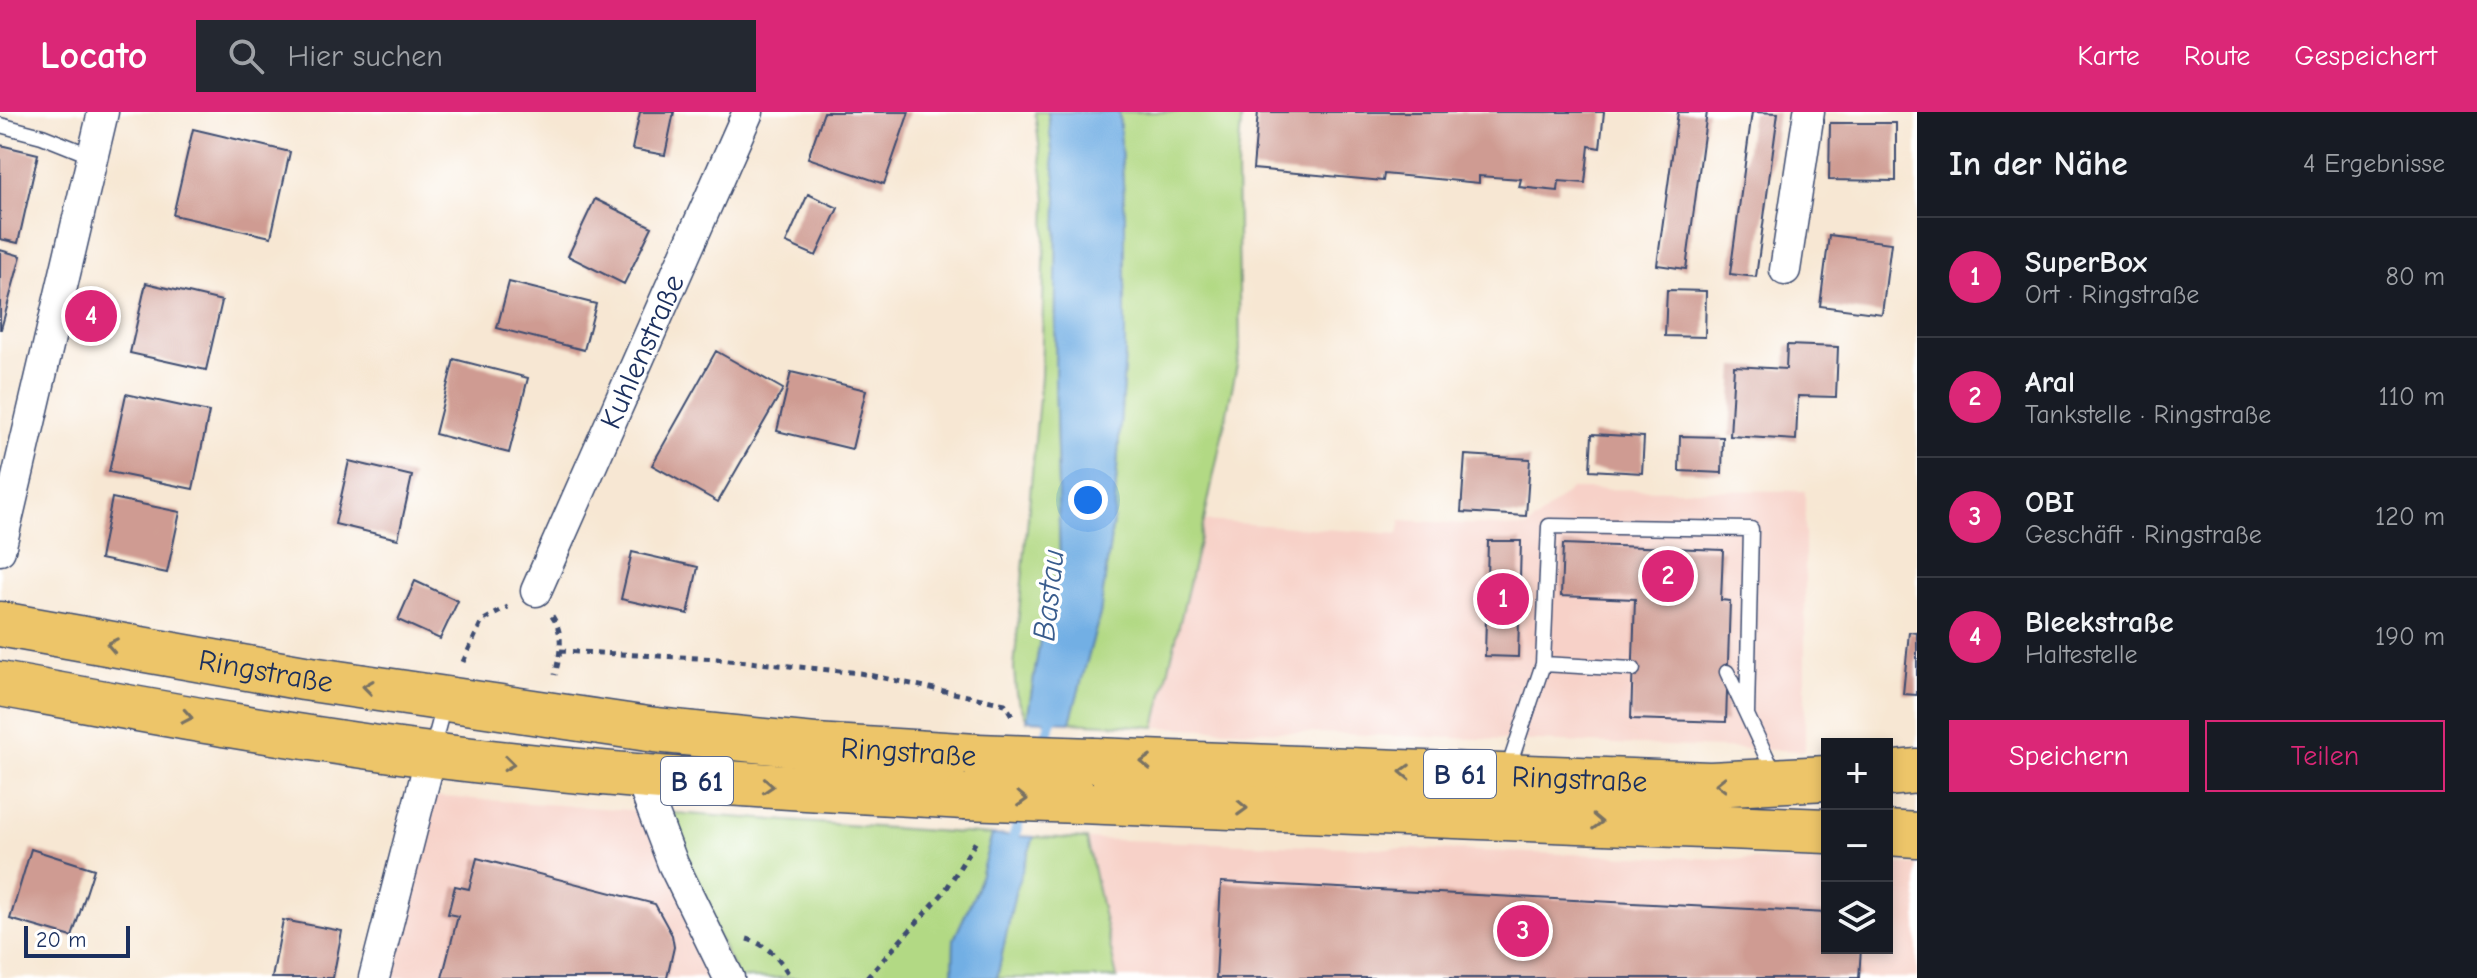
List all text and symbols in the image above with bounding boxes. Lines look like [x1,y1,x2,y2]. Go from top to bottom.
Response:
search box [196,20,756,92]
text: Locato [40,34,148,78]
icon: search [224,34,268,78]
text: Hier suchen [288,39,443,74]
text: Karte [2077,40,2140,72]
text: Route [2184,40,2250,72]
text: Gespeichert [2294,40,2437,72]
text: In der Nähe [1949,144,2128,184]
text: 4 Ergebnisse [2303,149,2445,179]
text: SuperBox [2025,245,2147,280]
text: 1 [1970,262,1980,292]
text: 80 m [2386,262,2445,292]
street label: Kuhlenstraße [593,269,692,434]
text: Ort · Ringstraße [2025,280,2199,310]
pin: 4 [65,286,117,346]
text: Aral [2025,365,2075,400]
text: 2 [1969,382,1981,412]
text: 110 m [2378,382,2445,412]
text: Tankstelle · Ringstraße [2025,400,2271,430]
your location [1068,480,1108,520]
text: OBI [2025,485,2075,520]
text: 3 [1969,502,1981,532]
text: 120 m [2375,502,2445,532]
text: Geschäft · Ringstraße [2025,520,2262,550]
pin: 2 [1642,546,1694,606]
water label: Bastau [1025,547,1072,643]
pin: 1 [1477,569,1529,629]
text: Bleekstraße [2025,605,2174,640]
text: 4 [1969,622,1981,652]
text: 190 m [2375,622,2445,652]
one-way arrow [105,638,119,655]
text: Haltestelle [2025,640,2138,670]
street label: Ringstraße [196,643,335,700]
one-way arrow [361,679,375,696]
one-way arrow [180,708,194,725]
button: Speichern [1949,720,2189,792]
button: Teilen [2205,720,2445,792]
street label: Ringstraße [839,731,977,774]
map controls [1821,738,1893,954]
button: + [1821,738,1893,810]
road number: B 61 [1424,750,1496,798]
one-way arrow [1139,754,1152,771]
one-way arrow [503,755,516,772]
road number: B 61 [661,757,733,805]
street label: Ringstraße [1511,759,1648,800]
one-way arrow [1398,764,1411,781]
one-way arrow [1714,775,1727,792]
one-way arrow [762,777,775,794]
one-way arrow [1016,791,1029,808]
one-way arrow [1236,799,1249,816]
button: − [1821,810,1893,882]
one-way arrow [1591,813,1604,830]
button: layers [1821,882,1893,954]
pin: 3 [1497,901,1549,961]
scale bar [24,922,130,958]
text: 20 m [36,927,86,953]

